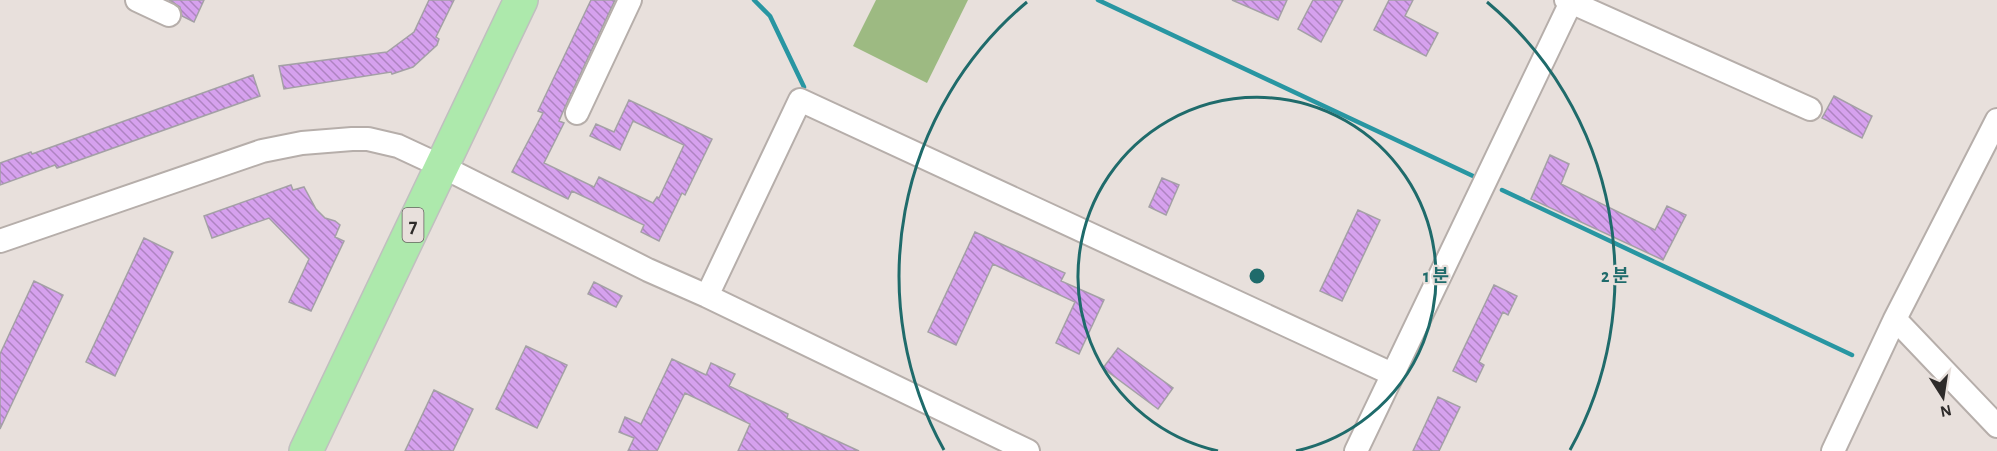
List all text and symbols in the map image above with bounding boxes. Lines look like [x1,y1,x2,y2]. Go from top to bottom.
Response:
road number: 7 [402,208,424,242]
centre of rings [1247,266,1267,286]
text: 1 분 [1423,267,1449,286]
text: 2 분 [1601,267,1629,286]
north arrow [1913,367,1973,427]
text: N [1939,402,1953,420]

